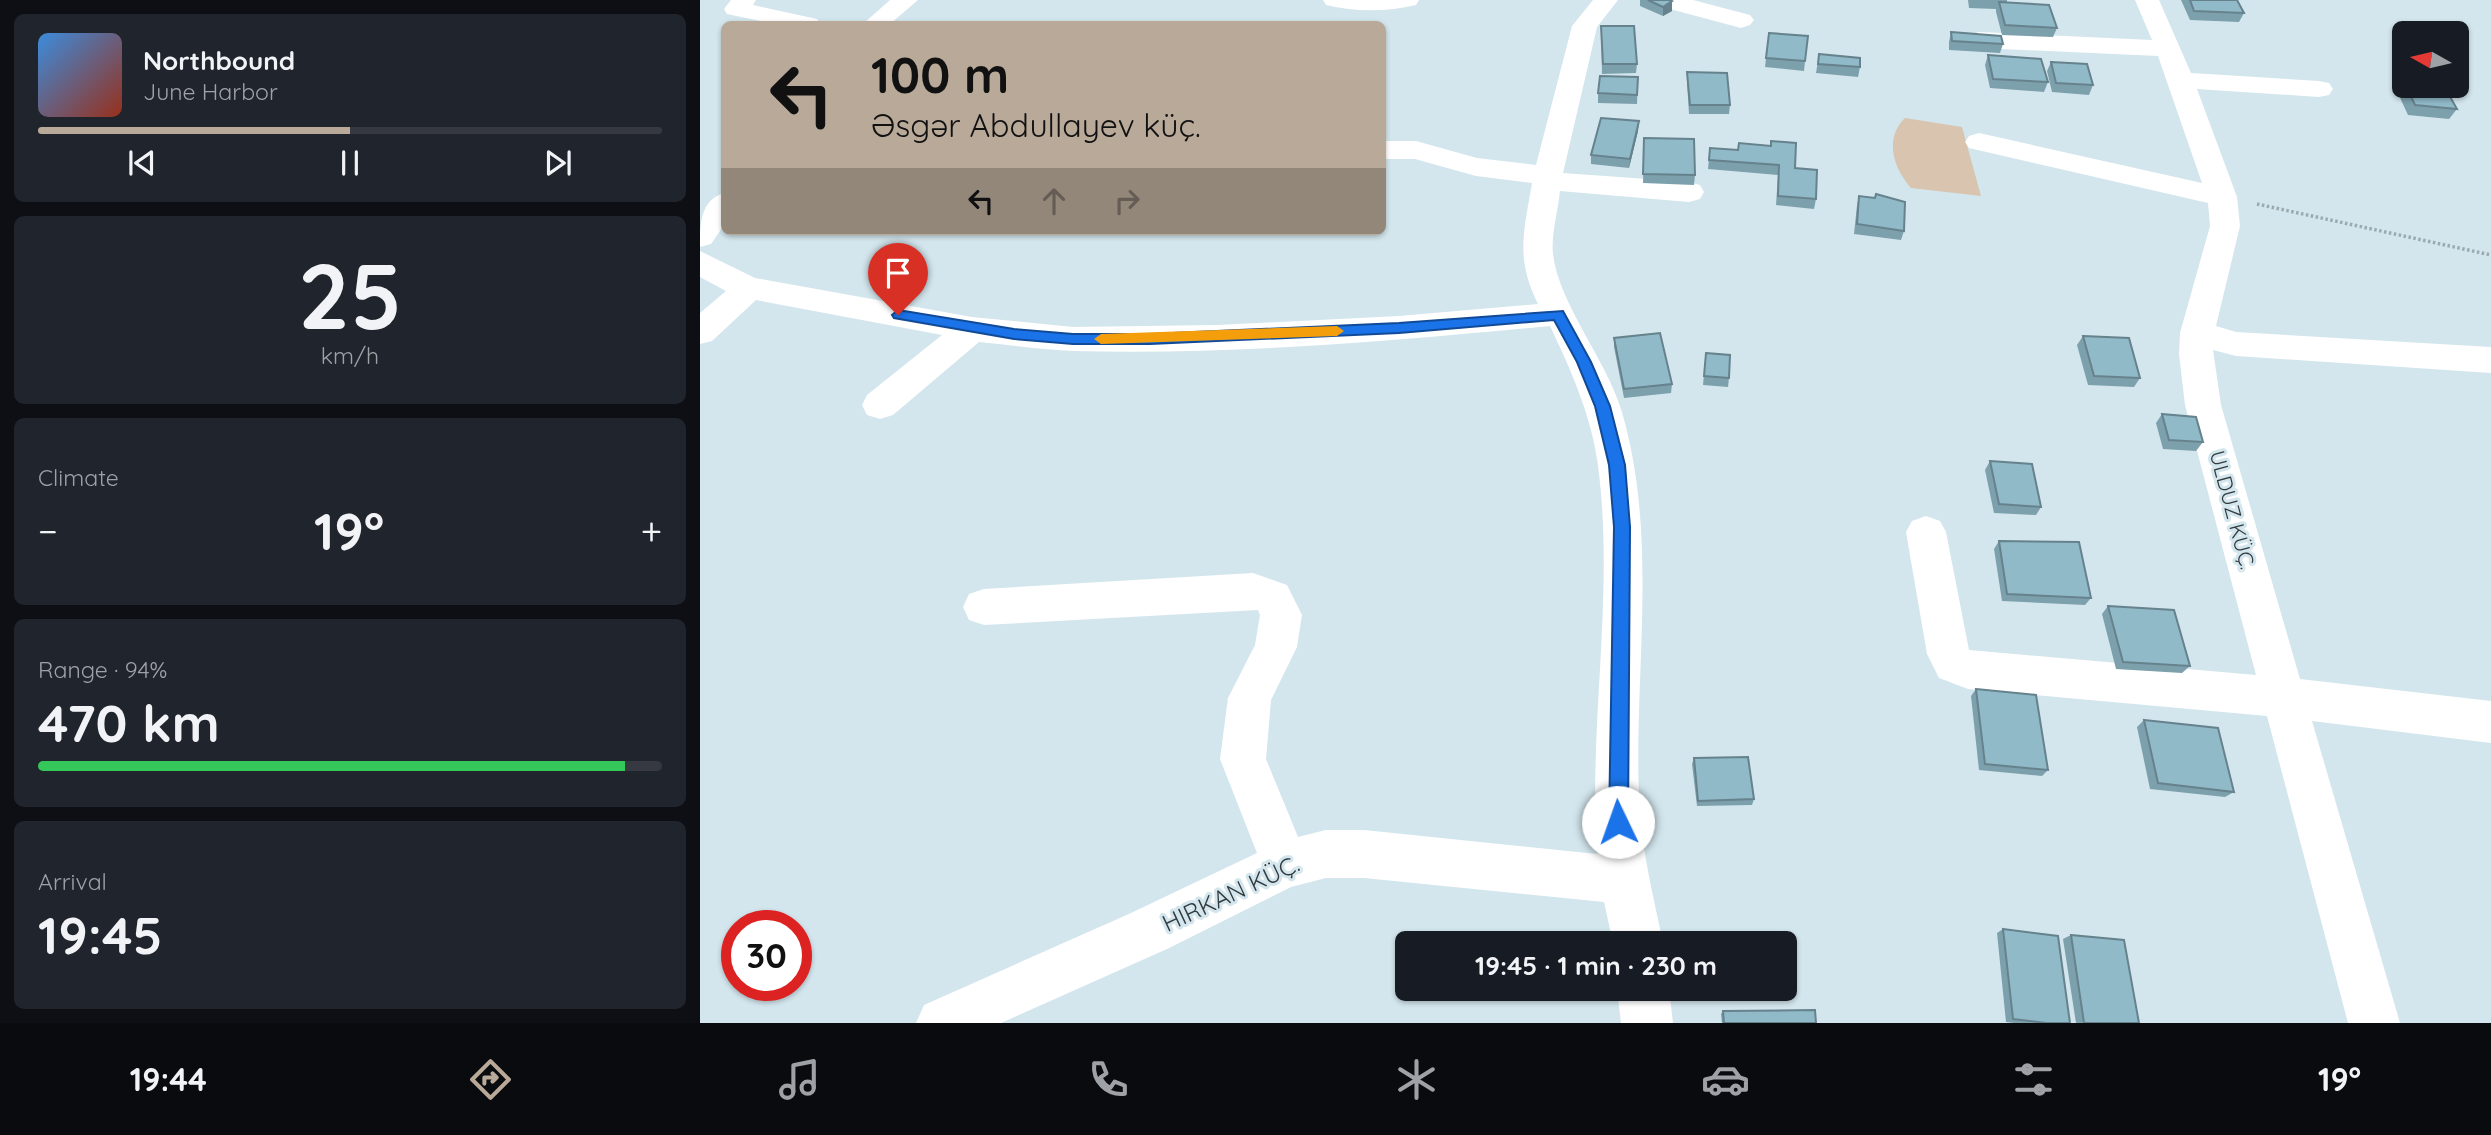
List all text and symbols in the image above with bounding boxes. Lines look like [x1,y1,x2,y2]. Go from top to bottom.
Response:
north arrow [2392,21,2469,98]
map controls [2392,21,2469,98]
text: Northbound [143,44,295,77]
text: 100 m [871,44,1009,105]
icon: left [756,49,847,140]
text: June Harbor [143,77,278,106]
text: Əsgər Abdullayev küç. [871,105,1201,145]
icon: previous [123,144,161,182]
icon: pause [331,144,369,182]
icon: next [539,144,577,182]
icon: left [962,182,1000,220]
icon: ahead [1035,182,1073,220]
icon: right [1108,182,1146,220]
text: 25 [298,238,402,352]
pin [868,243,928,315]
icon: arrive [879,254,917,292]
text: km/h [321,341,379,370]
street label: ULDUZ KÜÇ. [2205,448,2261,572]
text: Climate [38,463,119,492]
text: 19° [314,498,384,563]
text: − [38,507,58,555]
text: + [641,507,662,555]
text: Range · 94% [38,655,167,684]
text: 470 km [38,690,220,755]
position arrow [1581,785,1655,859]
street label: HIRKAN KÜÇ. [1157,848,1304,938]
text: Arrival [38,867,107,896]
text: 19:45 [38,902,163,967]
speed limit sign: 30 [721,910,812,1001]
text: 19:45 · 1 min · 230 m [1475,949,1717,982]
icon: directions [466,1055,515,1104]
icon: music [775,1055,824,1104]
icon: phone [1084,1055,1133,1104]
icon: climate [1392,1055,1441,1104]
icon: car [1701,1055,1750,1104]
icon: filters [2009,1055,2058,1104]
text: 19:44 [130,1059,207,1099]
text: 19° [2318,1059,2361,1099]

